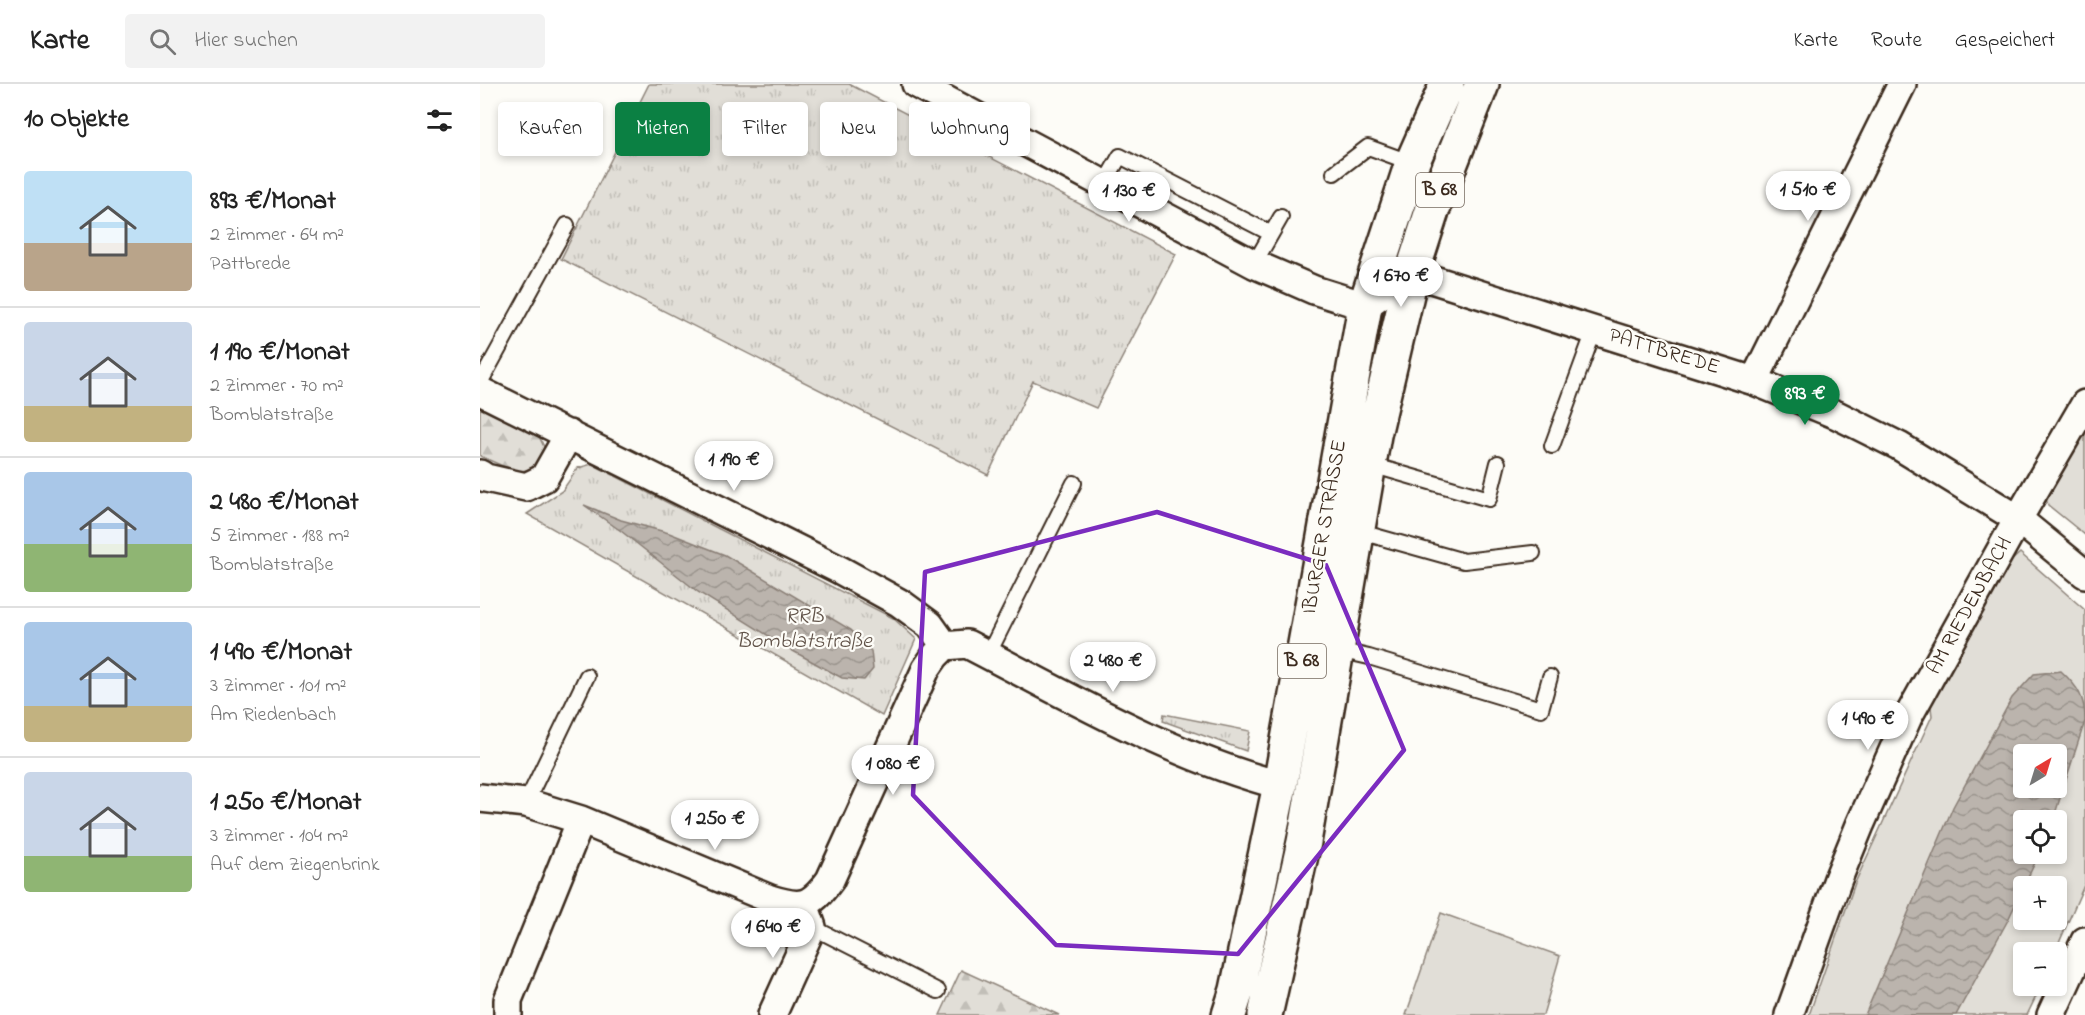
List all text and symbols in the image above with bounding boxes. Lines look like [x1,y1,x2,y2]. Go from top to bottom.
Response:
search box [125,14,545,68]
text: Karte [30,21,89,62]
icon: search [146,25,179,58]
text: Hier suchen [194,25,298,57]
text: Karte [1793,26,1838,56]
text: Route [1871,26,1922,56]
text: Gespeichert [1955,26,2055,56]
text: 10 Objekte [24,101,129,139]
chip: Kaufen [498,102,603,156]
chip: Mieten [615,102,710,156]
chip: Filter [722,102,808,156]
chip: Neu [820,102,897,156]
chip: Wohnung [909,102,1030,156]
icon: filters [423,104,456,137]
pin: 1 510 € [1753,171,1863,222]
pin: 1 130 € [1074,172,1184,223]
road number: B 68 [1416,173,1464,207]
text: 1 510 € [1780,176,1836,205]
text: 1 130 € [1102,177,1156,206]
text: 893 €/Monat [210,183,336,221]
icon: home [72,195,144,267]
text: 2 Zimmer · 64 m² [210,221,344,250]
text: Pattbrede [210,250,291,279]
pin: 1 670 € [1346,257,1456,308]
text: 1 670 € [1373,262,1429,291]
street label: PATTBREDE [1605,321,1723,383]
text: 1 190 €/Monat [210,334,350,372]
icon: home [72,346,144,418]
text: 2 Zimmer · 70 m² [210,372,344,401]
pin: 893 € [1763,375,1847,426]
text: 893 € [1785,380,1825,409]
text: Bomblatstraße [210,401,334,430]
street label: IBURGER STRASSE [1295,437,1355,617]
pin: 1 190 € [679,441,789,492]
text: 1 190 € [708,446,760,475]
text: 2 480 €/Monat [210,484,359,522]
icon: home [72,496,144,568]
text: 5 Zimmer · 188 m² [210,522,350,551]
street label: AM RIEDENBACH [1920,532,2020,680]
text: Bomblatstraße [210,551,334,580]
water label: RRB Bomblatstraße [736,601,873,658]
text: 1 490 €/Monat [210,634,352,672]
pin: 2 480 € [1058,642,1168,693]
road number: B 68 [1278,644,1326,678]
icon: home [72,646,144,718]
text: 2 480 € [1084,647,1142,676]
text: 3 Zimmer · 101 m² [210,672,347,701]
pin: 1 490 € [1813,700,1923,751]
text: Am Riedenbach [210,701,336,730]
text: 1 490 € [1841,705,1895,734]
north arrow [2013,744,2067,798]
map controls [2013,744,2067,996]
pin: 1 080 € [838,745,948,796]
text: 1 080 € [865,750,921,779]
text: 1 250 €/Monat [210,784,361,822]
icon: home [72,796,144,868]
pin: 1 250 € [660,800,770,851]
text: 1 250 € [685,805,745,834]
button: locate [2013,810,2067,864]
text: 3 Zimmer · 104 m² [210,822,348,851]
text: Auf dem Ziegenbrink [210,851,379,880]
button: + [2013,876,2067,930]
pin: 1 640 € [718,908,828,959]
text: 1 640 € [745,913,801,942]
button: − [2013,942,2067,996]

